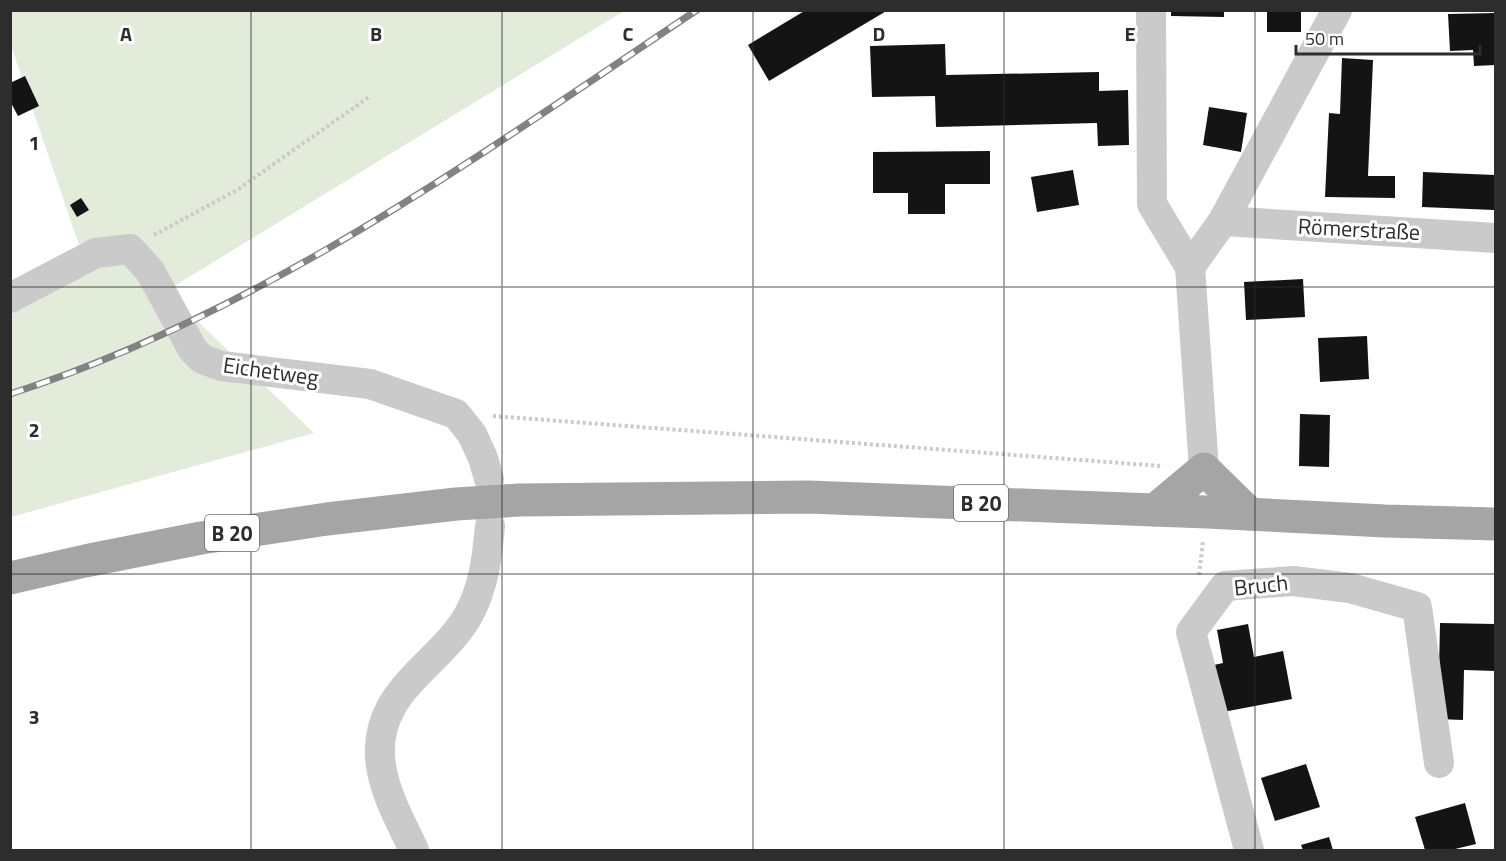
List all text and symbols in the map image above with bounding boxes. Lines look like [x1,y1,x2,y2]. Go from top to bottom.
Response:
text: A [120,18,132,49]
text: B [370,18,382,49]
text: C [623,18,634,49]
text: D [873,18,885,49]
text: E [1124,18,1136,49]
scale bar [1296,18,1480,56]
text: 50 m [1305,25,1344,52]
text: 1 [28,127,40,158]
street label: Römerstraße [1297,209,1421,249]
street label: Eichetweg [221,347,321,395]
text: 2 [28,414,40,445]
road number: B 20 [954,485,1008,521]
road number: B 20 [205,515,259,551]
street label: Bruch [1232,565,1290,605]
text: 3 [28,701,40,732]

